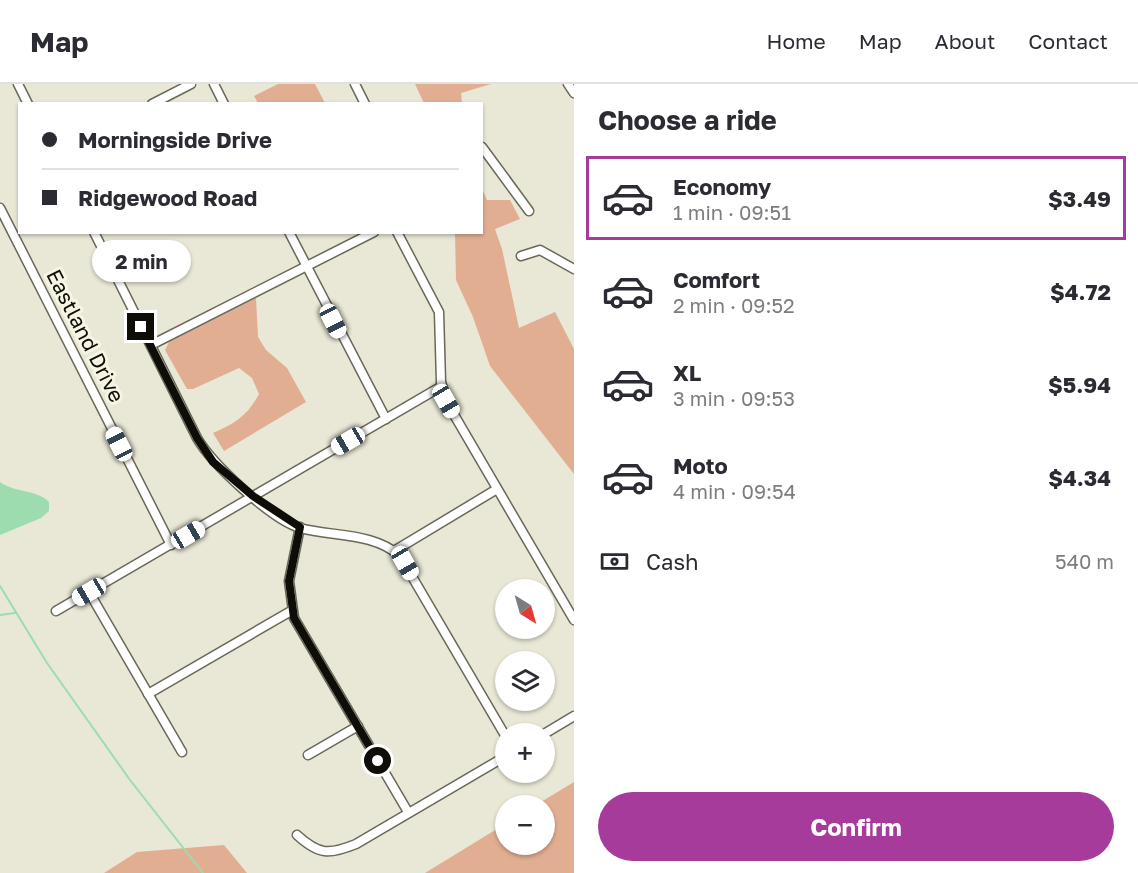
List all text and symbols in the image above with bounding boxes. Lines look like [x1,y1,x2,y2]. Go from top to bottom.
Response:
text: Map [30,25,88,58]
text: Home [766,28,826,54]
text: Map [859,28,902,54]
text: About [935,28,995,54]
text: Contact [1028,28,1108,54]
text: Choose a ride [598,104,777,136]
text: Morningside Drive [78,126,272,153]
icon: car [601,171,655,225]
text: Economy [673,173,771,200]
text: Ridgewood Road [78,184,257,211]
text: $3.49 [1048,185,1111,212]
text: 1 min · 09:51 [673,200,791,224]
callout: 2 min [92,240,190,282]
text: 2 min [115,249,168,273]
icon: car [601,264,655,318]
street label: Eastland Drive [41,265,131,406]
text: Comfort [673,266,760,293]
text: $4.72 [1050,278,1111,305]
text: 2 min · 09:52 [673,293,795,317]
car [317,301,349,341]
route end [127,313,154,340]
icon: car [601,357,655,411]
text: XL [673,359,701,386]
text: $5.94 [1048,371,1111,398]
car [429,381,463,421]
text: 3 min · 09:53 [673,386,795,410]
car [103,424,135,464]
car [328,424,368,458]
icon: car [601,450,655,504]
text: Moto [673,452,728,479]
text: $4.34 [1048,464,1111,491]
text: 4 min · 09:54 [673,479,796,503]
car [168,518,208,552]
car [388,543,422,583]
icon: cash [598,545,631,578]
text: Cash [646,548,699,575]
text: 540 m [1055,549,1114,573]
car [69,575,109,609]
north arrow [495,579,555,639]
map controls [495,579,555,855]
button: layers [495,651,555,711]
button: + [495,723,555,783]
route start [364,747,391,774]
button: Confirm [598,792,1114,861]
button: − [495,795,555,855]

